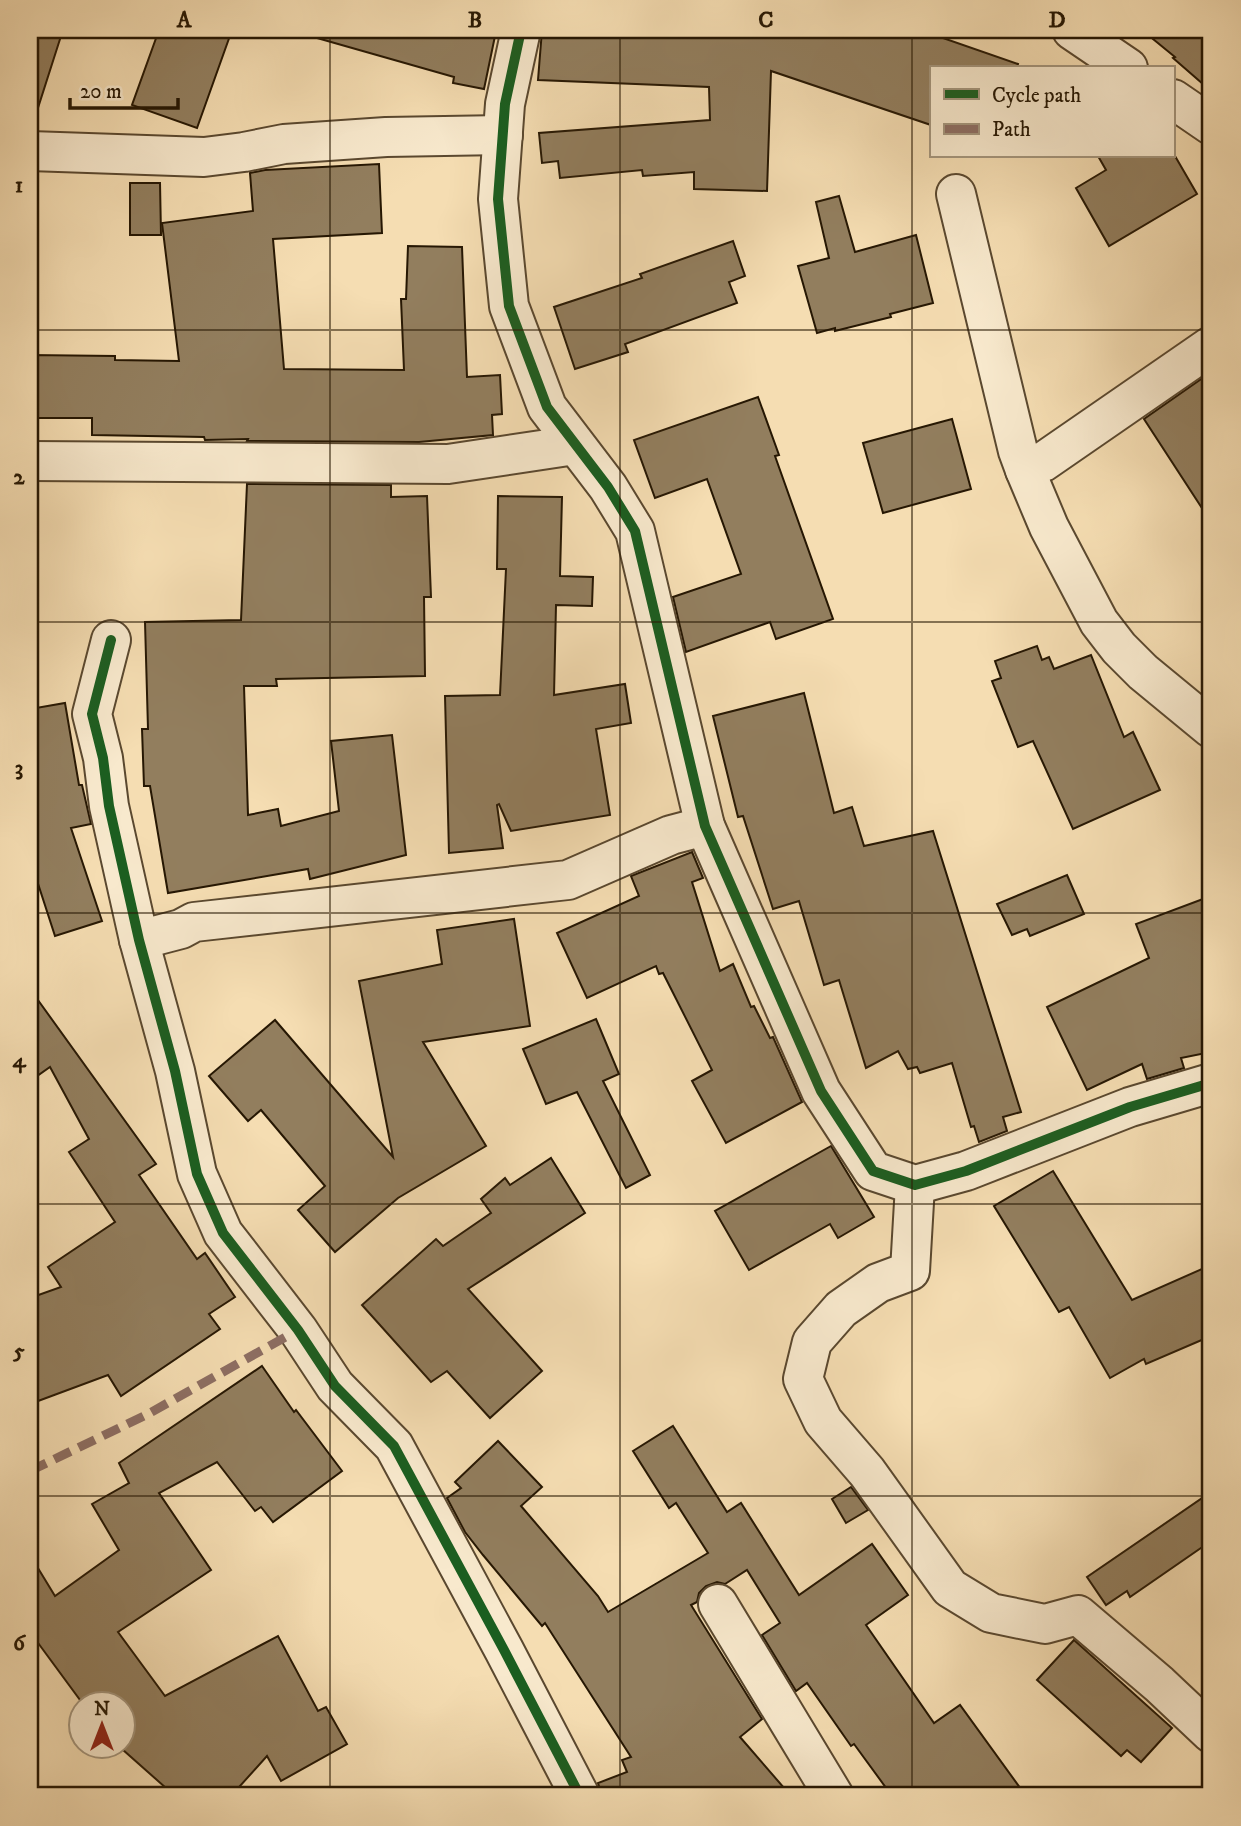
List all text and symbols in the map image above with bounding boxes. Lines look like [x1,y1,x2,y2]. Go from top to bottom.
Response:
text: A [176,6,193,35]
text: B [468,6,482,35]
text: C [758,6,774,35]
text: D [1048,6,1066,35]
scale bar [70,66,178,110]
legend [930,66,1174,158]
text: 20 m [80,79,122,105]
text: Cycle path [992,83,1081,109]
text: Path [992,117,1031,143]
text: 1 [15,171,23,200]
text: 2 [13,463,25,492]
text: 3 [15,754,23,783]
text: 4 [12,1046,27,1075]
text: 5 [12,1337,25,1366]
text: 6 [13,1629,27,1658]
north arrow [66,1689,136,1759]
text: N [94,1698,110,1721]

